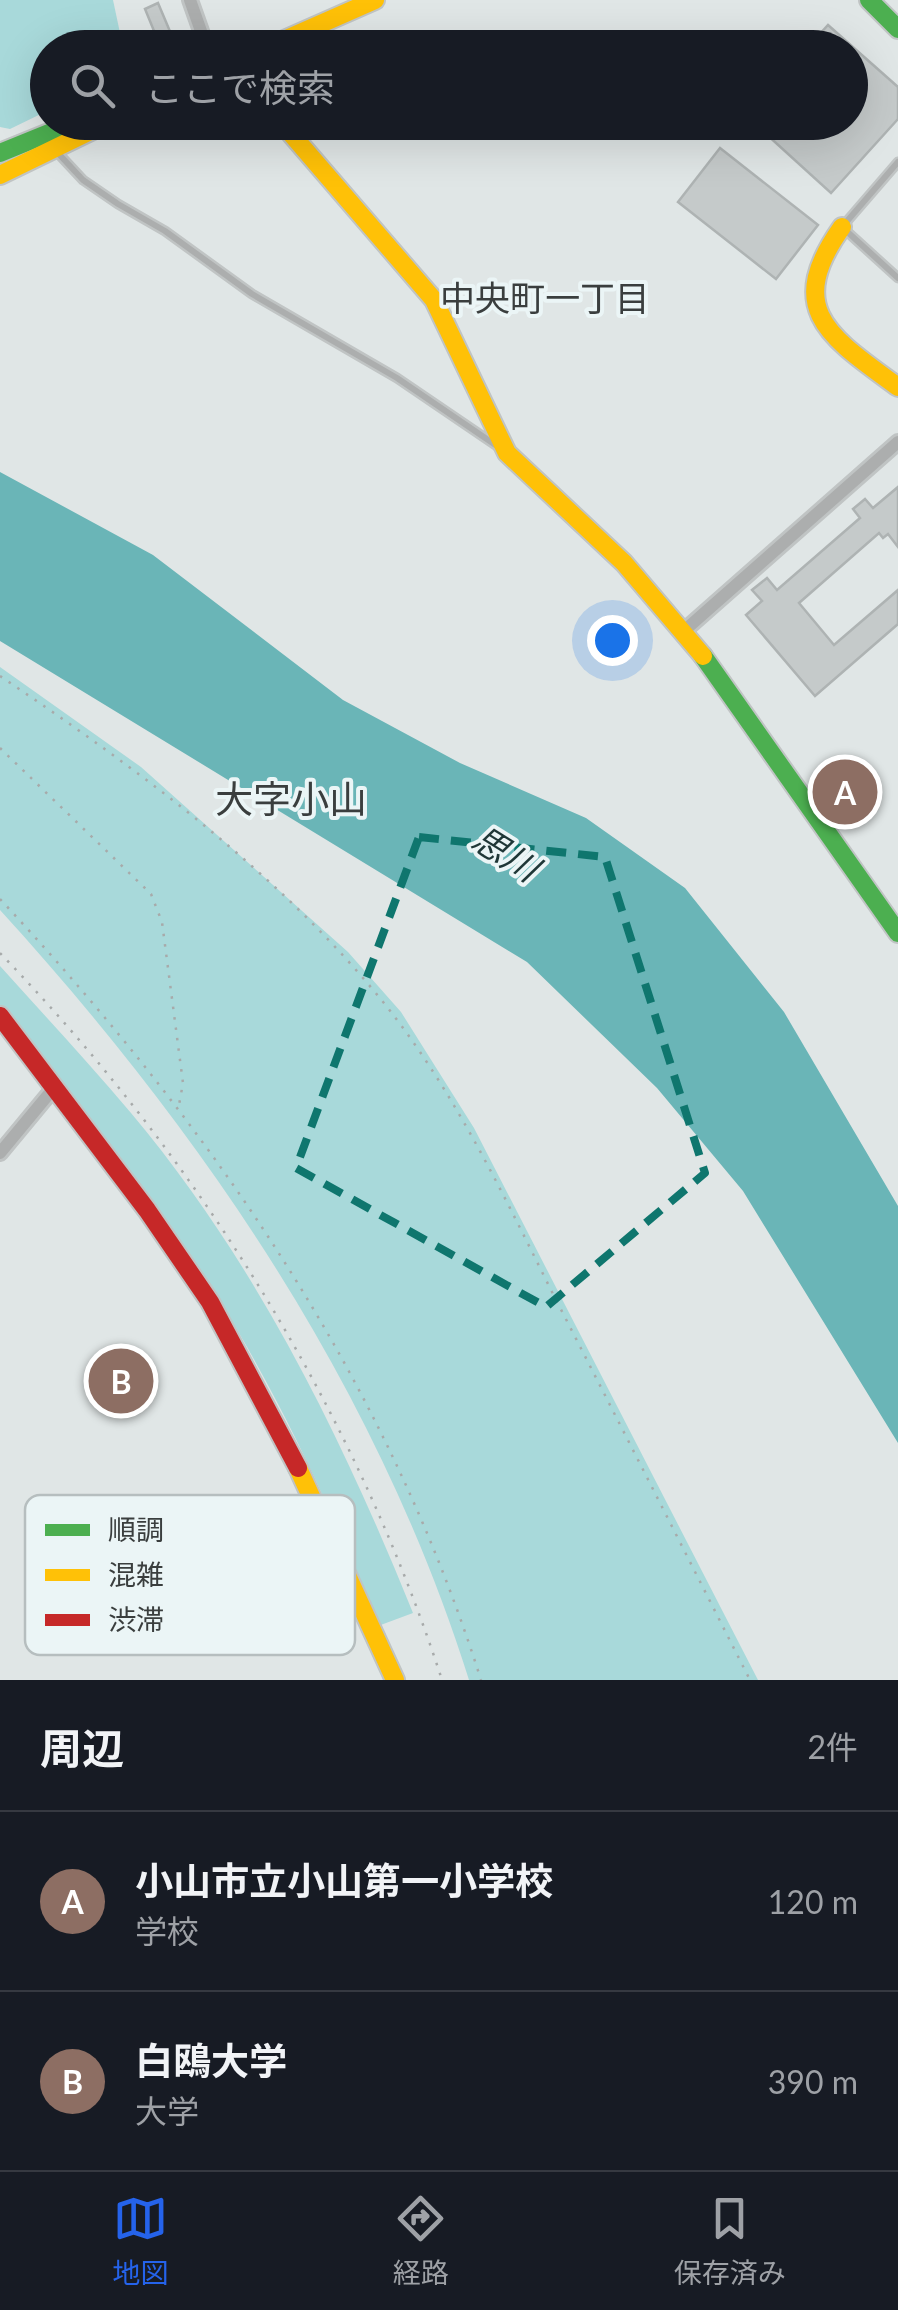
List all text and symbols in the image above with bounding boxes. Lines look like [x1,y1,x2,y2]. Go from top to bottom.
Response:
search box [30,30,868,140]
icon: search [65,58,120,113]
text: ここで検索 [145,64,335,110]
district label: 中央町一丁目 [440,276,650,318]
your location [587,615,638,666]
pin: A [812,754,878,830]
district label: 大字小山 [215,775,367,821]
water label: 思川 [465,816,550,891]
pin: B [88,1344,154,1418]
legend [25,1495,355,1655]
text: 順調 [108,1512,164,1546]
text: 混雑 [108,1557,164,1591]
text: 渋滞 [108,1602,164,1636]
text: 周辺 [40,1723,124,1773]
text: 2件 [807,1727,858,1766]
text: 小山市立小山第一小学校 [135,1857,553,1903]
text: A [61,1882,84,1921]
text: 120 m [768,1882,858,1921]
text: 学校 [135,1911,199,1950]
text: 白鴎大学 [135,2037,287,2083]
text: B [62,2062,83,2101]
text: 390 m [768,2062,858,2101]
text: 大学 [135,2091,199,2130]
tab: 地図 [112,2191,168,2291]
tab: 経路 [393,2191,449,2291]
tab: 保存済み [674,2191,786,2291]

